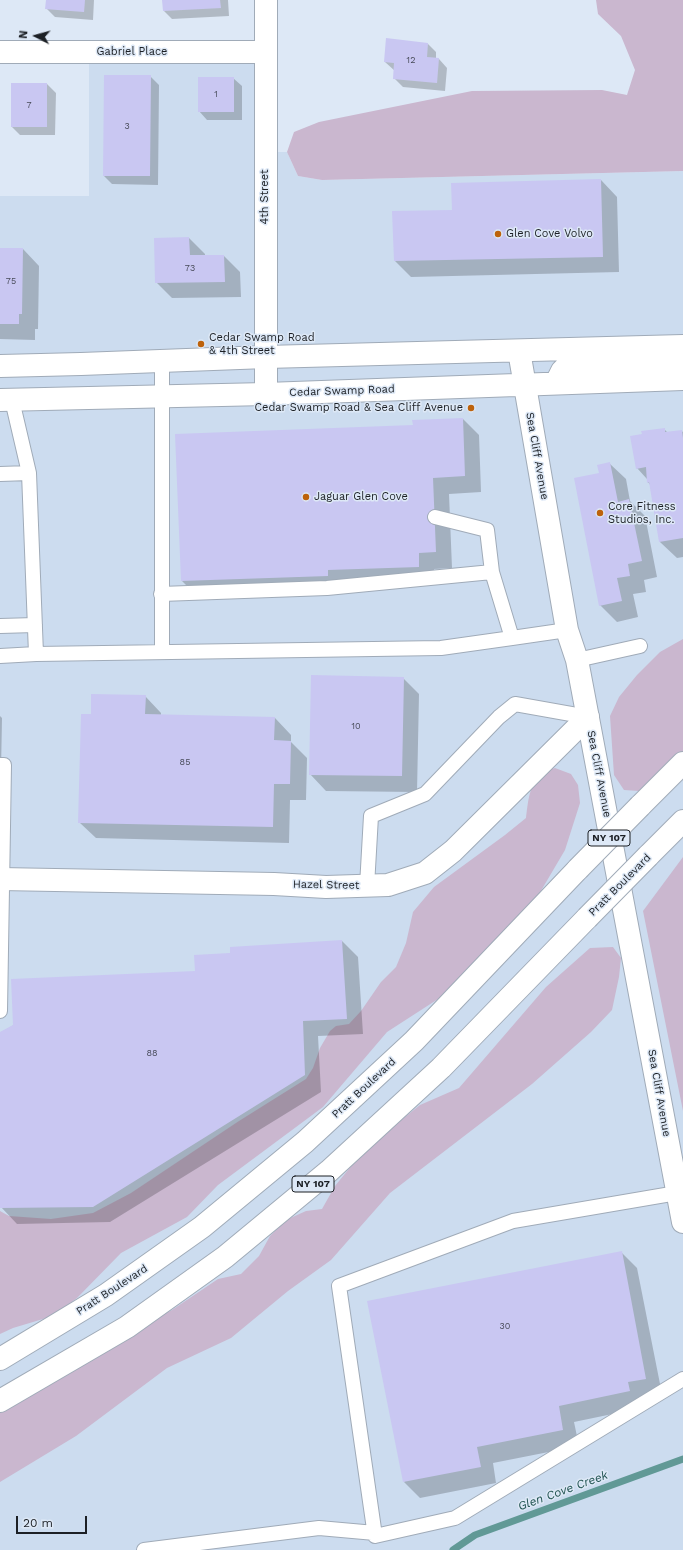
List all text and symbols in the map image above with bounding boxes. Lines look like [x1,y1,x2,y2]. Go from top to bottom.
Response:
north arrow [16,16,56,56]
text: N [17,30,30,39]
street label: Gabriel Place [97,45,167,59]
house number: 12 [407,55,415,65]
house number: 1 [214,89,218,99]
house number: 7 [26,100,32,110]
house number: 3 [124,121,130,131]
street label: 4th Street [258,170,272,224]
place label: Glen Cove Volvo [506,227,593,241]
marker: Glen Cove Volvo [493,229,503,239]
house number: 73 [185,263,195,273]
house number: 75 [6,276,16,286]
place label: Cedar Swamp Road & 4th Street [209,331,315,357]
marker: Cedar Swamp Road & 4th Street [196,339,206,349]
street label: Cedar Swamp Road [289,383,395,399]
place label: Cedar Swamp Road & Sea Cliff Avenue [255,401,463,415]
marker: Cedar Swamp Road & Sea Cliff Avenue [466,403,476,413]
street label: Sea Cliff Avenue [523,411,551,501]
place label: Jaguar Glen Cove [314,490,408,504]
marker: Jaguar Glen Cove [301,492,311,502]
place label: Core Fitness Studios, Inc. [608,500,676,526]
marker: Core Fitness Studios, Inc. [595,508,605,518]
house number: 10 [351,721,361,731]
street label: Sea Cliff Avenue [584,729,614,819]
house number: 85 [180,757,190,767]
road number: NY 107 [588,830,630,846]
street label: Pratt Boulevard [586,851,654,919]
street label: Hazel Street [293,878,359,892]
house number: 88 [146,1048,158,1058]
street label: Sea Cliff Avenue [645,1048,673,1138]
street label: Pratt Boulevard [329,1055,399,1121]
road number: NY 107 [292,1176,334,1192]
street label: Pratt Boulevard [74,1262,150,1318]
house number: 30 [500,1321,510,1331]
water label: Glen Cove Creek [516,1468,610,1514]
scale bar [18,1508,89,1534]
text: 20 m [23,1516,53,1530]

